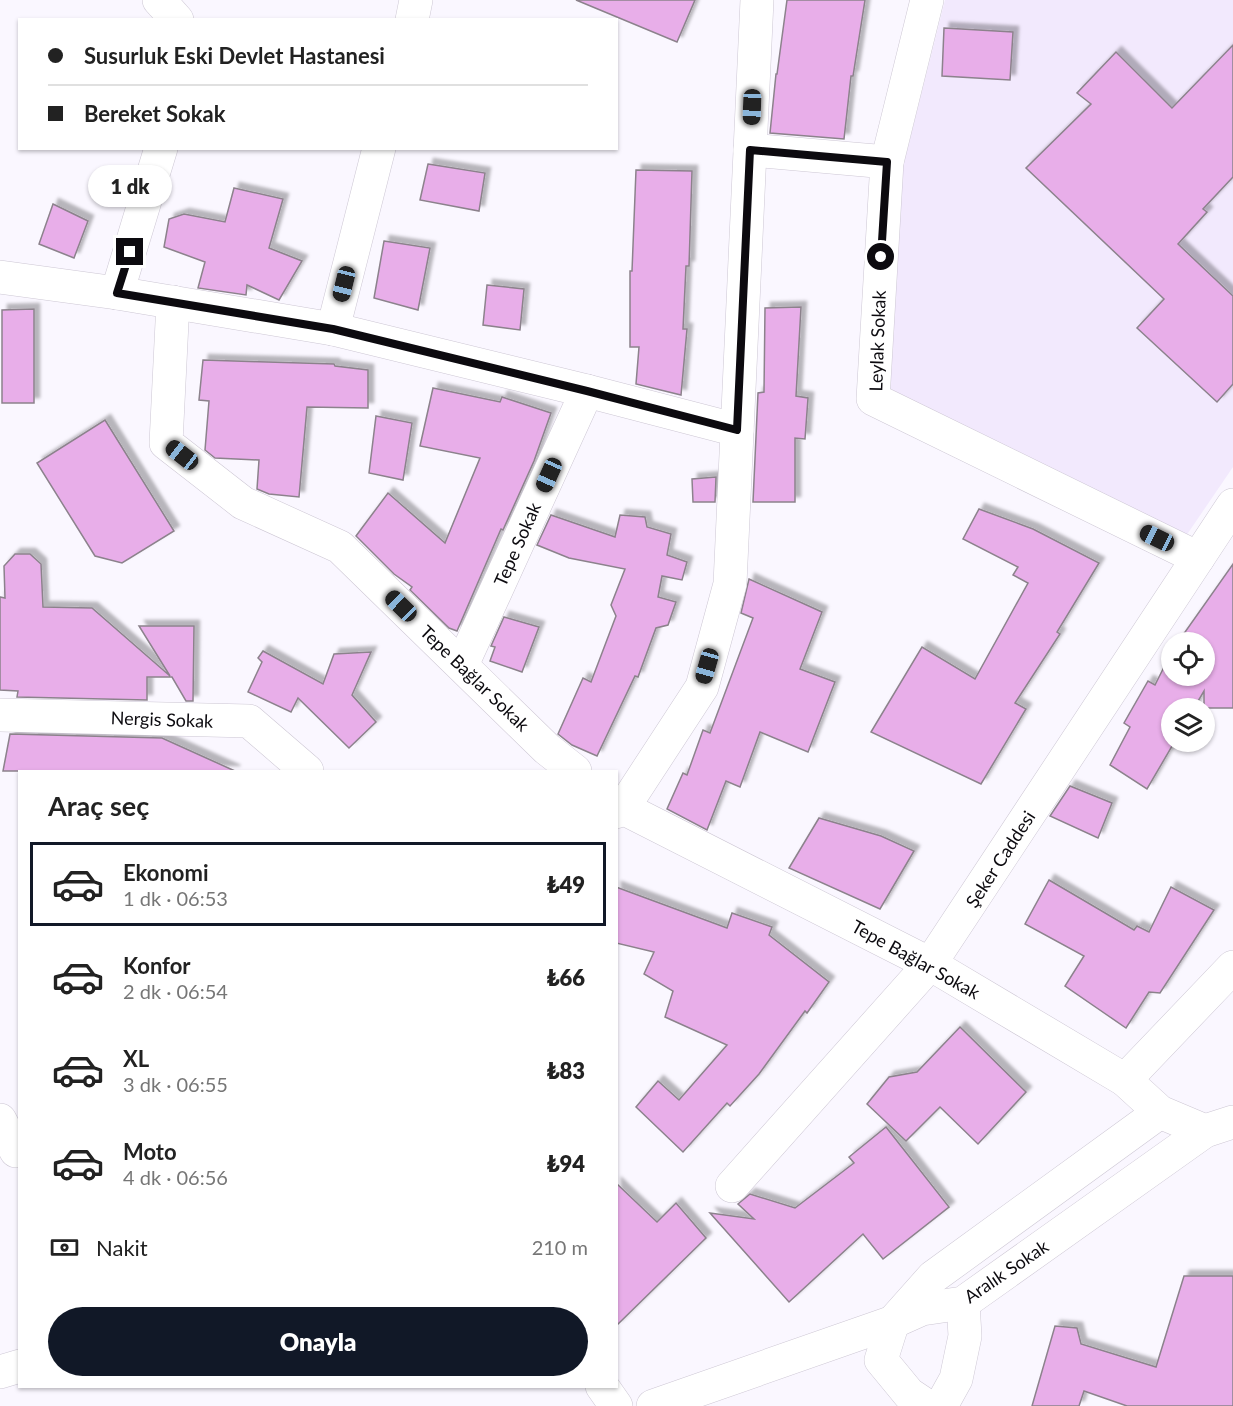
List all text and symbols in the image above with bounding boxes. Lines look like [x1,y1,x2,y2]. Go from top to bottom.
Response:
text: Susurluk Eski Devlet Hastanesi [84,42,385,69]
car [742,89,762,125]
text: Bereket Sokak [84,100,225,127]
callout: 1 dk [88,165,172,207]
text: 1 dk [111,174,149,198]
route end [116,238,143,265]
route start [867,243,894,270]
car [331,264,357,304]
street label: Leylak Sokak [864,289,890,392]
car [162,437,202,473]
car [533,455,565,495]
street label: Tepe Sokak [489,498,546,589]
car [1137,522,1177,554]
car [382,587,420,625]
street label: Tepe Bağlar Sokak [416,620,535,736]
map controls [1161,632,1215,752]
button: locate [1161,632,1215,686]
car [693,646,721,686]
button: layers [1161,698,1215,752]
street label: Nergis Sokak [110,706,214,732]
text: Araç seç [48,789,149,822]
street label: Şeker Caddesi [961,807,1039,911]
icon: car [51,857,105,911]
text: Ekonomi [123,859,209,886]
text: ₺49 [547,871,585,898]
text: 1 dk · 06:53 [123,886,228,910]
street label: Tepe Bağlar Sokak [848,915,985,1004]
icon: car [51,950,105,1004]
text: Konfor [123,952,191,979]
text: ₺66 [547,964,585,991]
text: 2 dk · 06:54 [123,979,228,1003]
icon: car [51,1043,105,1097]
text: XL [123,1045,149,1072]
text: ₺83 [547,1057,585,1084]
text: 3 dk · 06:55 [123,1072,228,1096]
icon: car [51,1136,105,1190]
text: Moto [123,1138,177,1165]
text: ₺94 [547,1150,585,1177]
text: 4 dk · 06:56 [123,1165,228,1189]
icon: cash [48,1231,81,1264]
text: Nakit [96,1234,148,1261]
street label: Aralık Sokak [960,1234,1053,1307]
text: 210 m [532,1235,588,1259]
button: Onayla [48,1307,588,1376]

